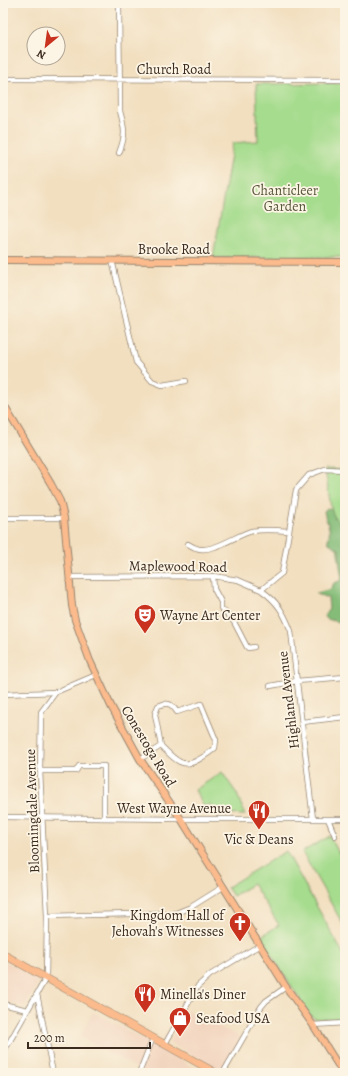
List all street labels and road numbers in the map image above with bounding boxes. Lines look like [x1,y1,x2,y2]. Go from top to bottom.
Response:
street label: Church Road [137,60,212,79]
street label: Brooke Road [138,240,211,259]
street label: Maplewood Road [129,556,228,577]
street label: Highland Avenue [273,650,304,750]
street label: Conestoga Road [117,702,181,791]
street label: Bloomingdale Avenue [21,749,44,873]
street label: West Wayne Avenue [116,799,231,818]

